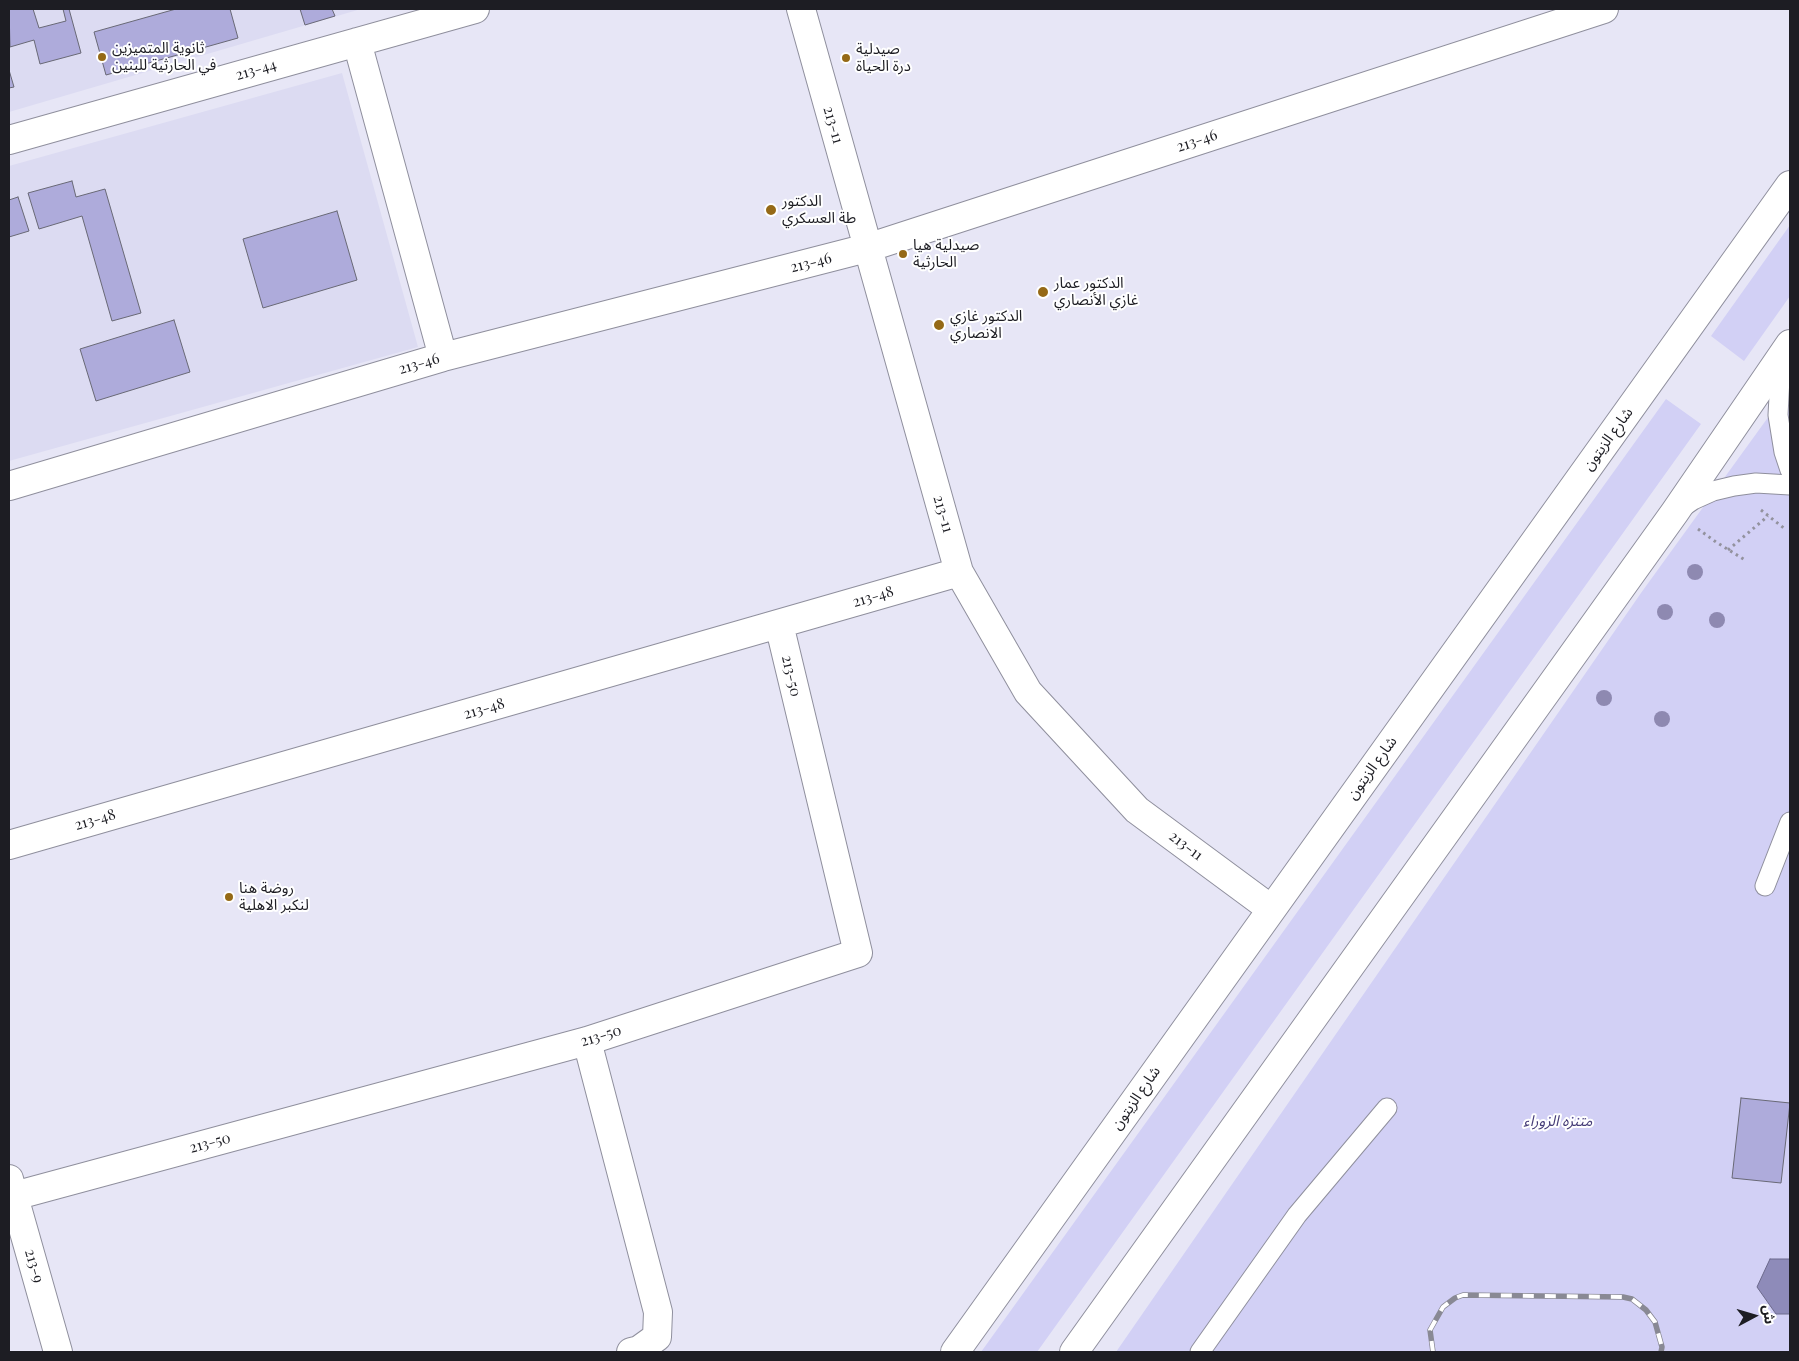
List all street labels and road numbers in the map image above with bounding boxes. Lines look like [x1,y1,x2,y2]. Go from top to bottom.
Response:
street label: 213-44 [234,56,278,84]
street label: 213-11 [819,104,847,146]
street label: 213-46 [1174,126,1220,156]
street label: 213-46 [788,249,834,277]
street label: 213-46 [396,350,442,378]
street label: شارع الزيتون [1579,404,1637,474]
street label: 213-11 [929,493,957,535]
street label: 213-48 [850,583,896,611]
street label: 213-50 [778,654,804,698]
street label: 213-48 [461,695,507,723]
street label: شارع الزيتون [1343,733,1401,803]
street label: 213-48 [72,806,118,834]
street label: 213-11 [1165,827,1207,865]
street label: 213-50 [578,1021,624,1051]
street label: شارع الزيتون [1108,1063,1164,1133]
street label: 213-50 [187,1129,233,1157]
street label: 213-9 [21,1247,47,1285]

